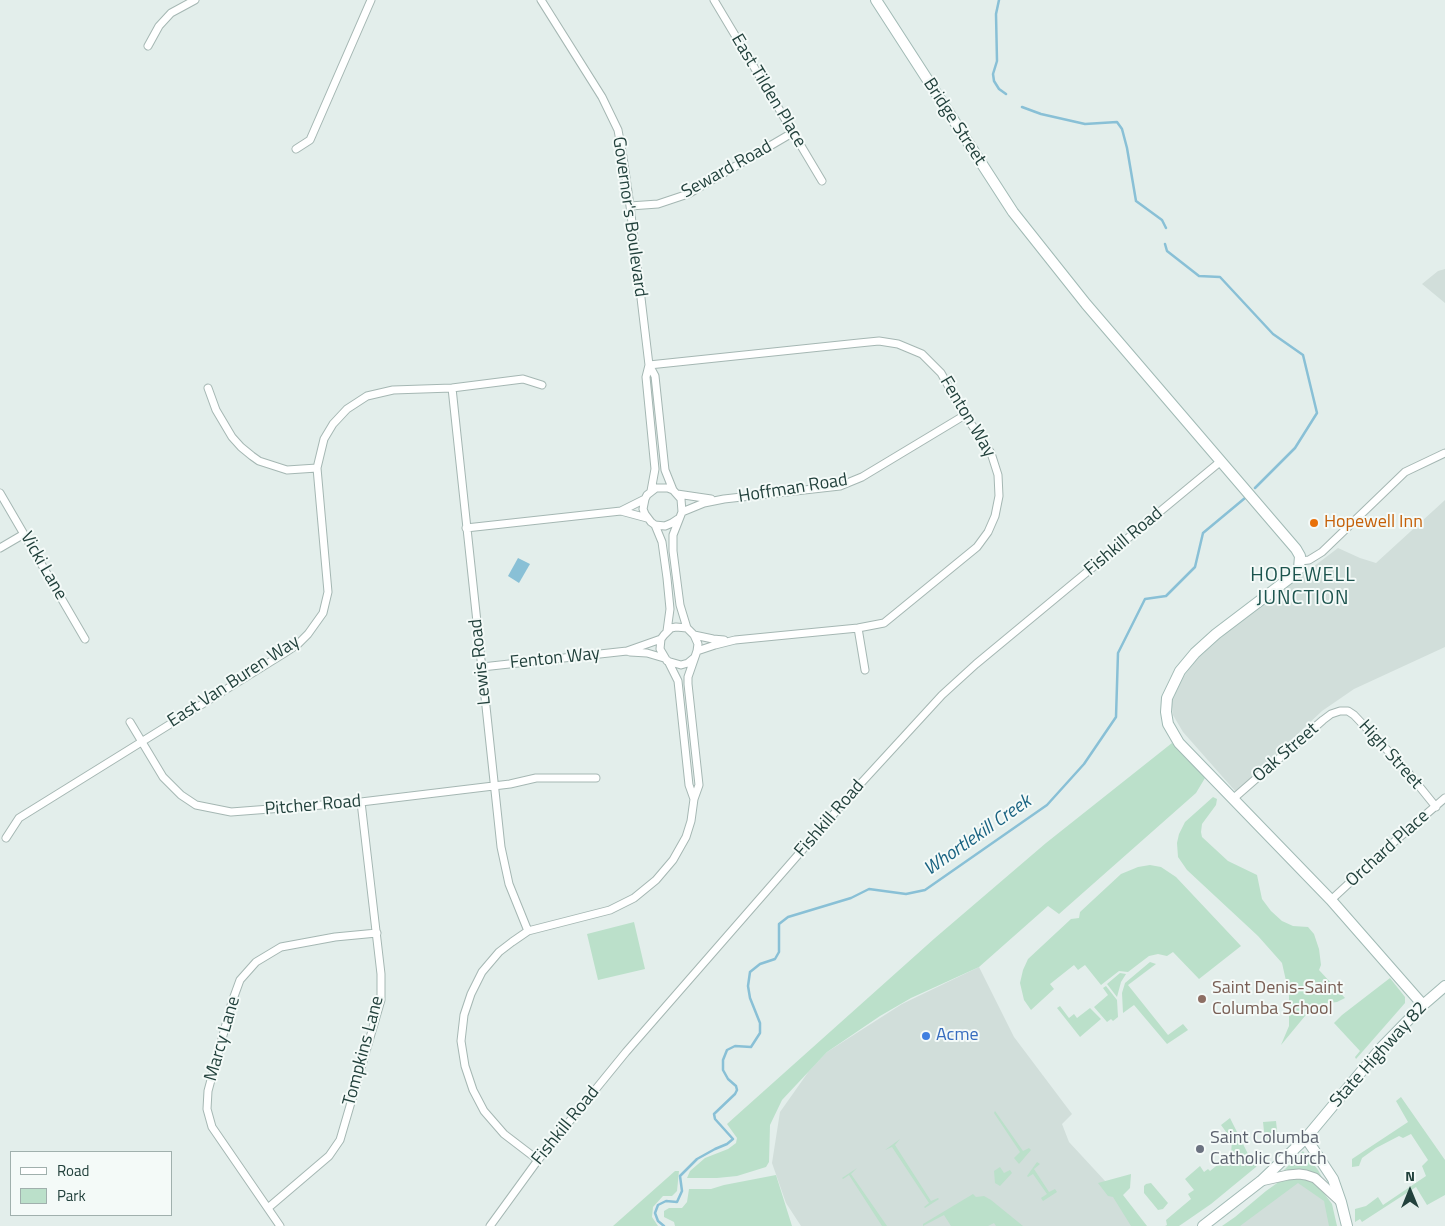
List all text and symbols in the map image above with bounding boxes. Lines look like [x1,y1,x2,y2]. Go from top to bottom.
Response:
street label: East Tilden Place [726,31,810,151]
street label: Bridge Street [918,74,990,170]
street label: Governor's Boulevard [607,135,651,299]
street label: Seward Road [678,136,776,204]
street label: Fenton Way [934,373,1000,461]
street label: Hoffman Road [737,470,849,508]
street label: Fishkill Road [1081,503,1167,581]
place label: Hopewell Inn [1324,512,1423,534]
marker: Hopewell Inn [1308,517,1320,529]
street label: Vicki Lane [15,528,71,604]
district label: HOPEWELL JUNCTION [1249,564,1357,611]
street label: Lewis Road [466,618,496,706]
street label: East Van Buren Way [164,631,304,733]
street label: Fenton Way [509,644,601,674]
street label: High Street [1353,716,1427,794]
street label: Oak Street [1249,719,1323,787]
street label: Fishkill Road [791,776,869,862]
street label: Pitcher Road [264,791,362,821]
water label: Whortlekill Creek [920,791,1036,881]
street label: Orchard Place [1342,806,1434,892]
place label: Saint Denis-Saint Columba School [1212,978,1343,1021]
marker: Saint Denis-Saint Columba School [1196,993,1208,1005]
street label: Marcy Lane [201,994,245,1084]
street label: Tompkins Lane [339,994,389,1108]
street label: State Highway 82 [1326,998,1432,1112]
place label: Acme [936,1025,979,1047]
marker: Acme [920,1030,932,1042]
street label: Fishkill Road [528,1082,604,1170]
place label: Saint Columba Catholic Church [1210,1128,1327,1170]
marker: Saint Columba Catholic Church [1194,1143,1206,1155]
legend [10,1151,172,1216]
text: Road [57,1159,89,1182]
text: N [1405,1165,1415,1186]
north arrow [1385,1166,1435,1216]
text: Park [57,1184,86,1207]

